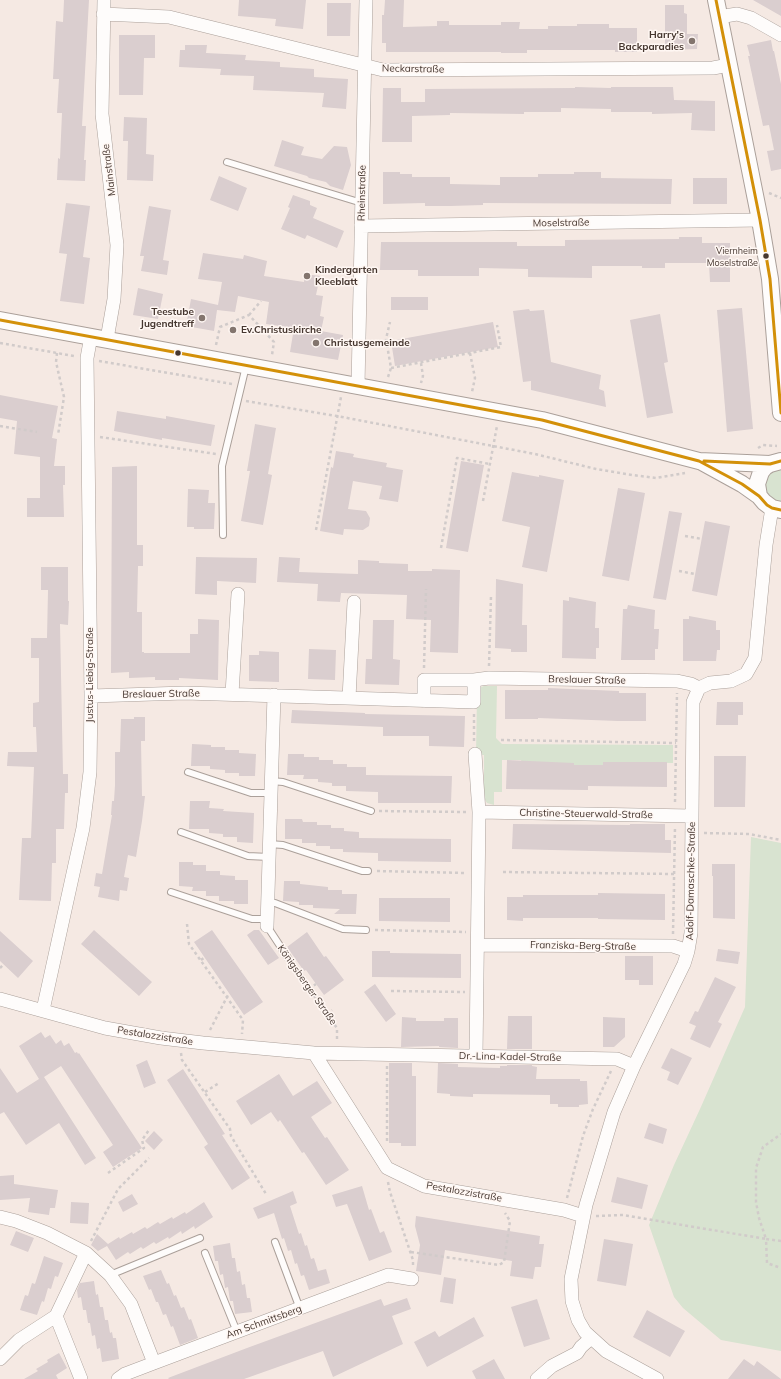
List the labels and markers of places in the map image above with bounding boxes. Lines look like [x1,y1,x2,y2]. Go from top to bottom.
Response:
place label: Harry's Backparadies [619,29,684,52]
marker: Harry's Backparadies [687,36,697,46]
place label: Viernheim Moselstraße [707,246,758,267]
marker: Viernheim Moselstraße [761,251,771,261]
place label: Kindergarten Kleeblatt [315,264,378,288]
marker: Kindergarten Kleeblatt [302,271,312,281]
place label: Teestube Jugendtreff [140,306,194,330]
marker: Teestube Jugendtreff [197,313,207,323]
place label: Ev.Christuskirche [241,324,322,336]
marker: Ev.Christuskirche [228,325,238,335]
place label: Christusgemeinde [324,337,410,349]
marker: Christusgemeinde [311,338,321,348]
unlabelled marker [173,348,183,358]

